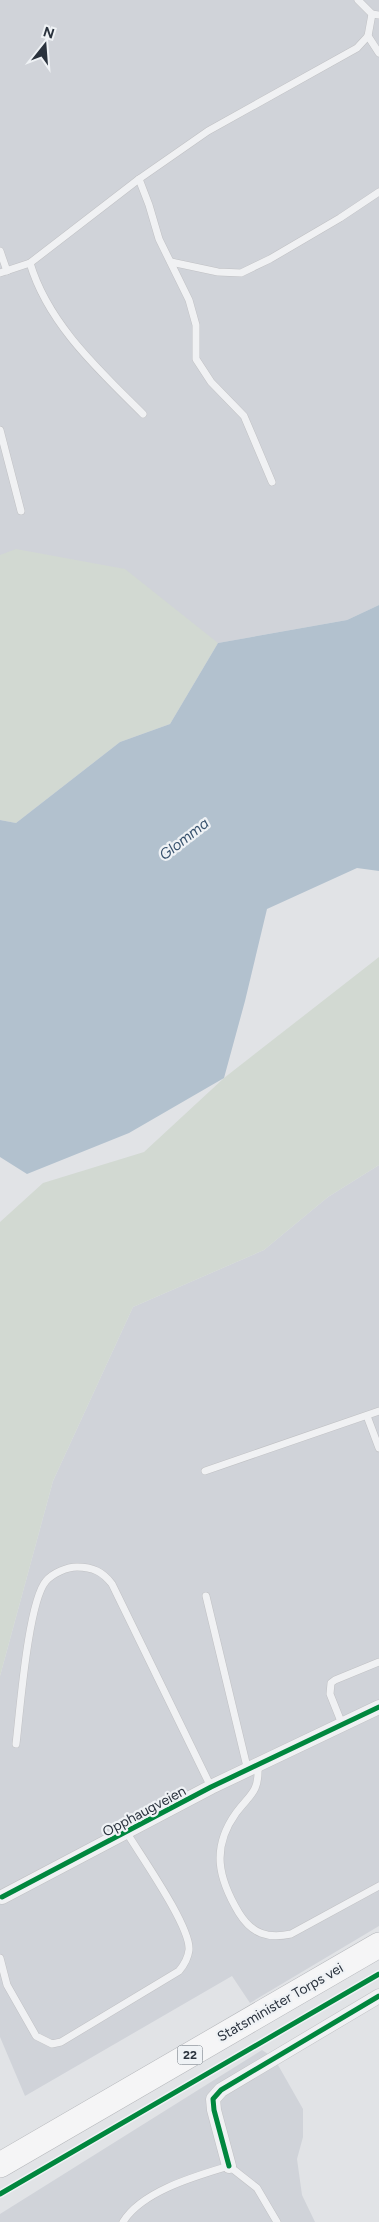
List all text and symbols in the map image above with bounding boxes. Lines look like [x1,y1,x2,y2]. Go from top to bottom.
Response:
north arrow [20,20,70,70]
text: N [41,23,56,43]
water label: Glomma [156,814,212,864]
street label: Opphaugveien [100,1782,189,1841]
street label: Statsminister Torps vei [214,1959,346,2045]
road number: 22 [178,2046,202,2064]

